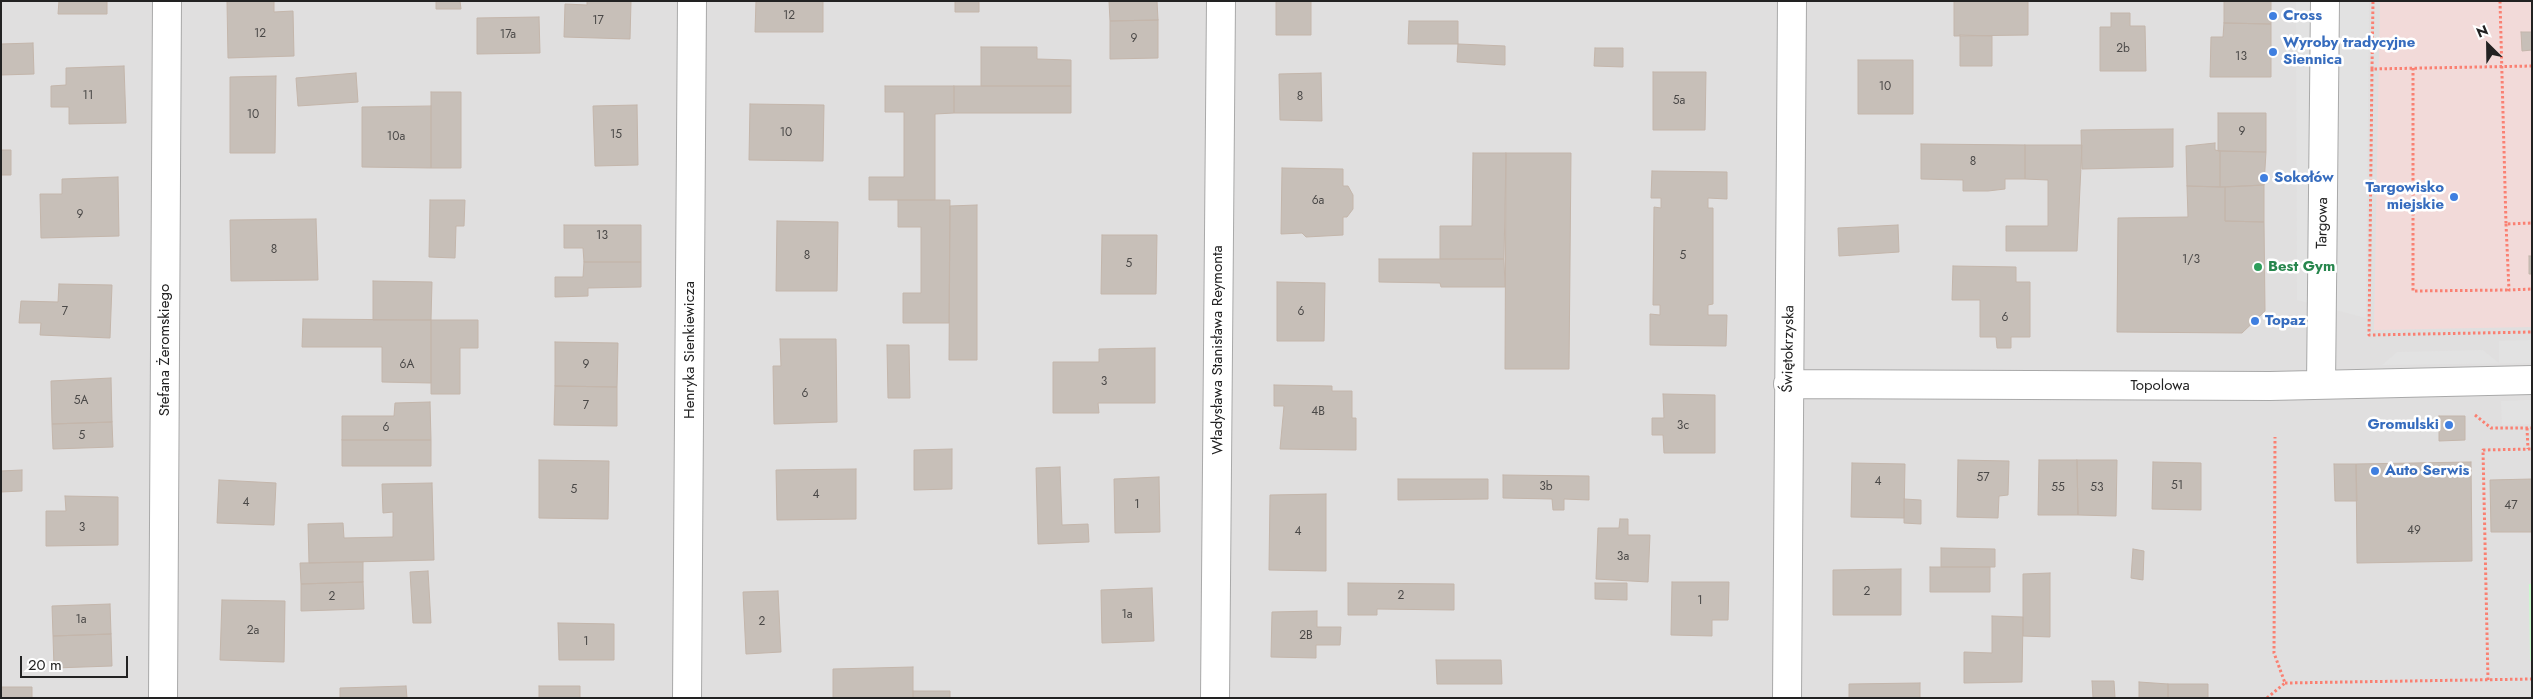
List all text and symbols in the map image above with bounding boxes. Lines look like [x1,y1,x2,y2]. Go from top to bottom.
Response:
place label: Cross [2283,7,2322,25]
house number: 12 [783,9,795,23]
marker: Cross [2267,10,2279,22]
house number: 17 [592,14,604,28]
north arrow [2463,20,2513,70]
text: N [2473,20,2491,43]
house number: 12 [254,27,266,41]
house number: 17a [500,28,516,42]
house number: 9 [1131,32,1137,46]
place label: Wyroby tradycyjne Siennica [2283,34,2415,69]
house number: 2b [2116,42,2130,56]
marker: Wyroby tradycyjne Siennica [2267,46,2279,58]
house number: 13 [2235,50,2247,64]
house number: 10 [1879,80,1891,94]
house number: 11 [83,89,93,103]
house number: 8 [1297,90,1303,104]
house number: 5a [1673,94,1685,108]
house number: 10 [247,108,259,122]
house number: 9 [2239,125,2245,139]
house number: 10 [780,126,792,140]
house number: 15 [610,128,622,142]
house number: 10a [387,130,405,144]
house number: 8 [1970,155,1976,169]
place label: Sokołów [2274,169,2334,187]
marker: Sokołów [2258,172,2270,184]
place label: Targowisko miejskie [2366,179,2444,214]
marker: Targowisko miejskie [2448,191,2460,203]
house number: 6a [1312,194,1324,208]
street label: Targowa [2314,197,2332,249]
house number: 9 [77,208,83,222]
house number: 13 [596,229,608,243]
house number: 8 [271,243,277,257]
street label: Władysława Stanisława Reymonta [1209,245,1227,455]
house number: 8 [804,249,810,263]
house number: 5 [1680,249,1686,263]
house number: 1/3 [2182,253,2200,267]
house number: 5 [1126,257,1132,271]
place label: Best Gym [2268,258,2335,276]
marker: Best Gym [2252,261,2264,273]
street label: Henryka Sienkiewicza [681,281,699,419]
street label: Stefana Żeromskiego [156,284,174,416]
house number: 7 [62,305,68,319]
house number: 6 [1298,305,1304,319]
street label: Świętokrzyska [1779,305,1799,393]
house number: 6 [2002,311,2008,325]
place label: Topaz [2265,312,2306,330]
marker: Topaz [2249,315,2261,327]
house number: 6A [400,358,414,372]
house number: 9 [583,358,589,372]
house number: 3 [1101,375,1107,389]
street label: Topolowa [2130,377,2190,395]
house number: 6 [802,387,808,401]
house number: 5A [74,394,88,408]
house number: 7 [583,399,589,413]
house number: 4B [1311,405,1325,419]
place label: Gromulski [2367,416,2439,434]
house number: 3c [1677,419,1689,433]
marker: Gromulski [2443,419,2455,431]
house number: 6 [383,421,389,435]
house number: 5 [79,429,85,443]
place label: Auto Serwis [2385,462,2469,480]
marker: Auto Serwis [2369,465,2381,477]
house number: 57 [1976,471,1990,485]
house number: 4 [1875,475,1881,489]
house number: 51 [2171,479,2183,493]
house number: 3b [1539,480,1553,494]
house number: 55 [2051,481,2065,495]
house number: 53 [2090,481,2104,495]
house number: 5 [571,483,577,497]
house number: 4 [813,488,819,502]
house number: 4 [243,496,249,510]
house number: 1 [1134,498,1140,512]
house number: 47 [2504,499,2518,513]
house number: 3 [79,521,85,535]
house number: 49 [2407,524,2421,538]
house number: 4 [1295,525,1301,539]
house number: 3a [1617,550,1629,564]
house number: 2 [1864,585,1870,599]
house number: 2 [1398,589,1404,603]
house number: 2 [329,590,335,604]
house number: 1 [1697,594,1703,608]
house number: 1a [1121,608,1133,622]
house number: 1a [75,613,87,627]
house number: 2 [759,615,765,629]
house number: 2a [247,624,259,638]
house number: 2B [1299,629,1313,643]
house number: 1 [583,635,589,649]
scale bar [22,646,130,678]
text: 20 m [28,654,62,676]

